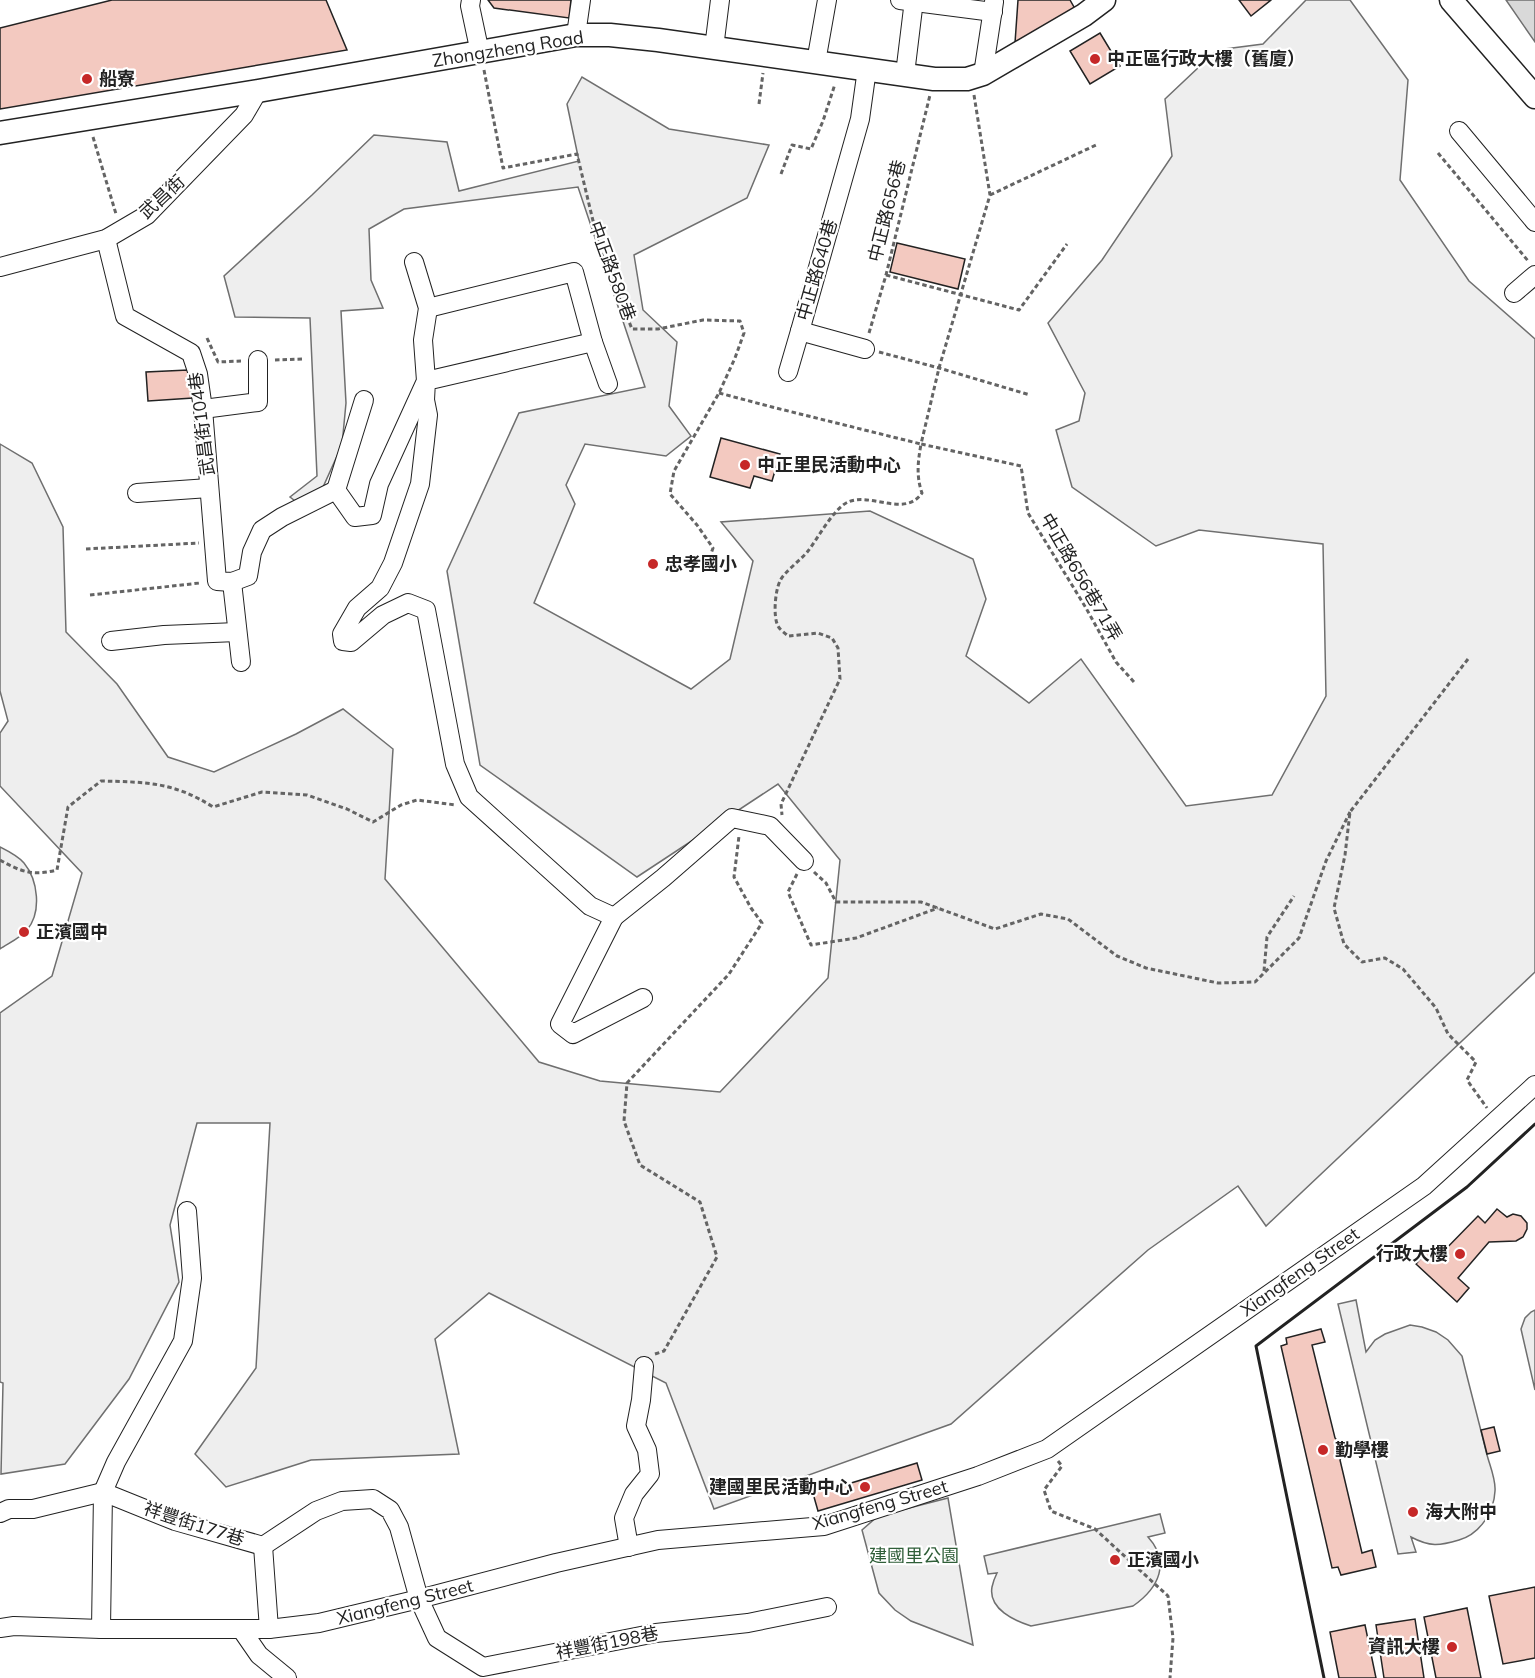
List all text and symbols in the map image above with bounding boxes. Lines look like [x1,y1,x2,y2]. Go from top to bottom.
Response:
street label: Zhongzheng Road [431,25,585,72]
place label: 中正區行政大樓（舊廈） [1107,47,1305,70]
marker: 中正區行政大樓（舊廈） [1088,52,1102,66]
place label: 船寮 [99,67,135,90]
marker: 船寮 [80,72,94,86]
street label: 中正路656巷 [863,157,910,264]
street label: 武昌街 [134,170,189,223]
street label: 中正路640巷 [791,217,842,323]
street label: 中正路580巷 [584,218,641,324]
street label: 武昌街104巷 [184,371,219,477]
place label: 中正里民活動中心 [757,453,901,476]
marker: 中正里民活動中心 [738,458,752,472]
street label: 中正路656巷71弄 [1035,509,1127,645]
place label: 忠孝國小 [665,552,737,575]
marker: 忠孝國小 [646,557,660,571]
place label: 正濱國中 [36,920,108,943]
marker: 正濱國中 [17,925,31,939]
street label: Xiangfeng Street [1236,1222,1364,1321]
place label: 行政大樓 [1376,1242,1448,1265]
marker: 行政大樓 [1453,1247,1467,1261]
place label: 勤學樓 [1335,1438,1389,1461]
marker: 勤學樓 [1316,1443,1330,1457]
street label: Xiangfeng Street [810,1474,950,1535]
place label: 建國里民活動中心 [709,1475,853,1498]
marker: 建國里民活動中心 [858,1480,872,1494]
street label: 祥豐街177巷 [141,1496,247,1551]
place label: 海大附中 [1425,1500,1497,1523]
marker: 海大附中 [1406,1505,1420,1519]
park label: 建國里公園 [869,1544,959,1567]
place label: 正濱國小 [1127,1548,1199,1571]
marker: 正濱國小 [1108,1553,1122,1567]
street label: Xiangfeng Street [334,1573,475,1630]
street label: 祥豐街198巷 [553,1621,660,1664]
place label: 資訊大樓 [1368,1635,1440,1658]
marker: 資訊大樓 [1445,1640,1459,1654]

